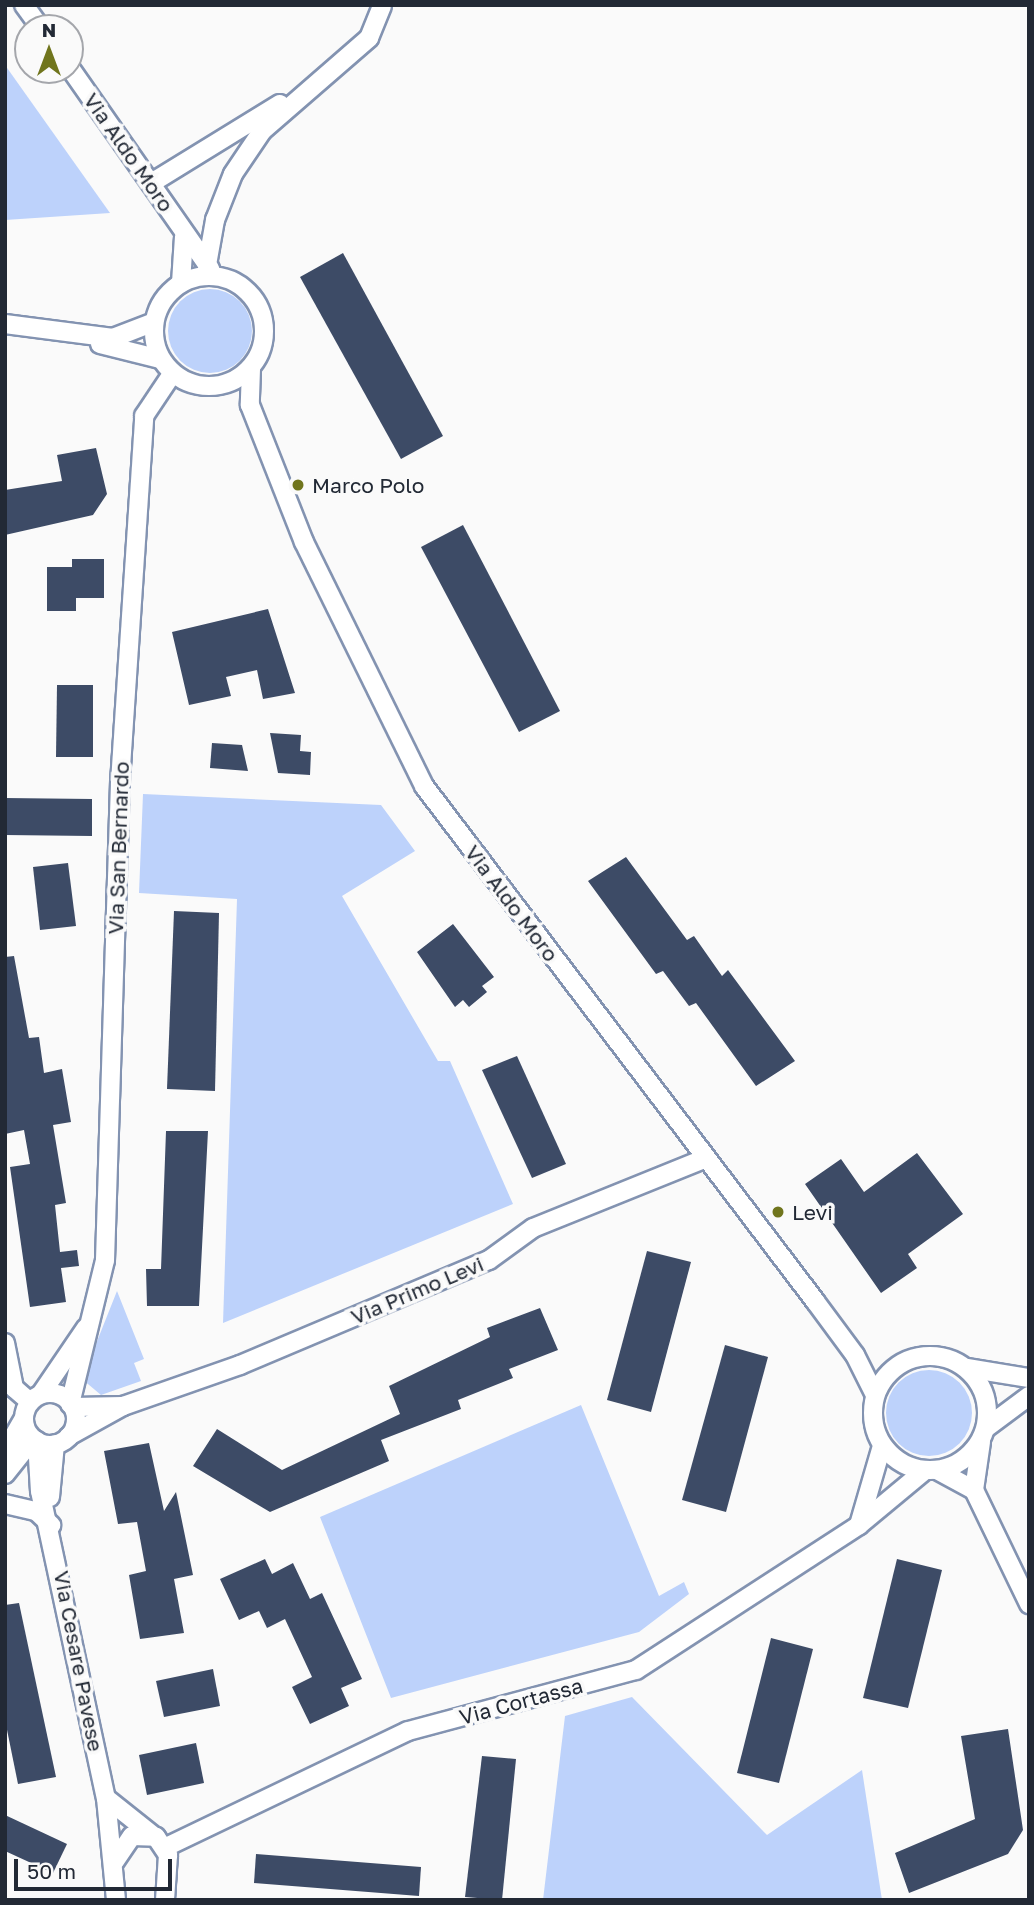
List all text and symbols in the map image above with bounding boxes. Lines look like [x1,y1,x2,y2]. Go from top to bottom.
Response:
north arrow [14,14,84,84]
text: N [42,18,56,41]
street label: Via Aldo Moro [79,88,179,216]
place label: Marco Polo [312,472,424,498]
marker: Marco Polo [290,477,306,493]
street label: Via San Bernardo [102,761,134,935]
street label: Via Aldo Moro [460,840,564,966]
place label: Levi [792,1199,833,1225]
marker: Levi [770,1204,786,1220]
street label: Via Primo Levi [347,1251,487,1329]
street label: Via Cesare Pavese [49,1569,109,1753]
street label: Via Cortassa [457,1672,585,1730]
scale bar [18,1846,175,1890]
text: 50 m [27,1858,76,1884]

